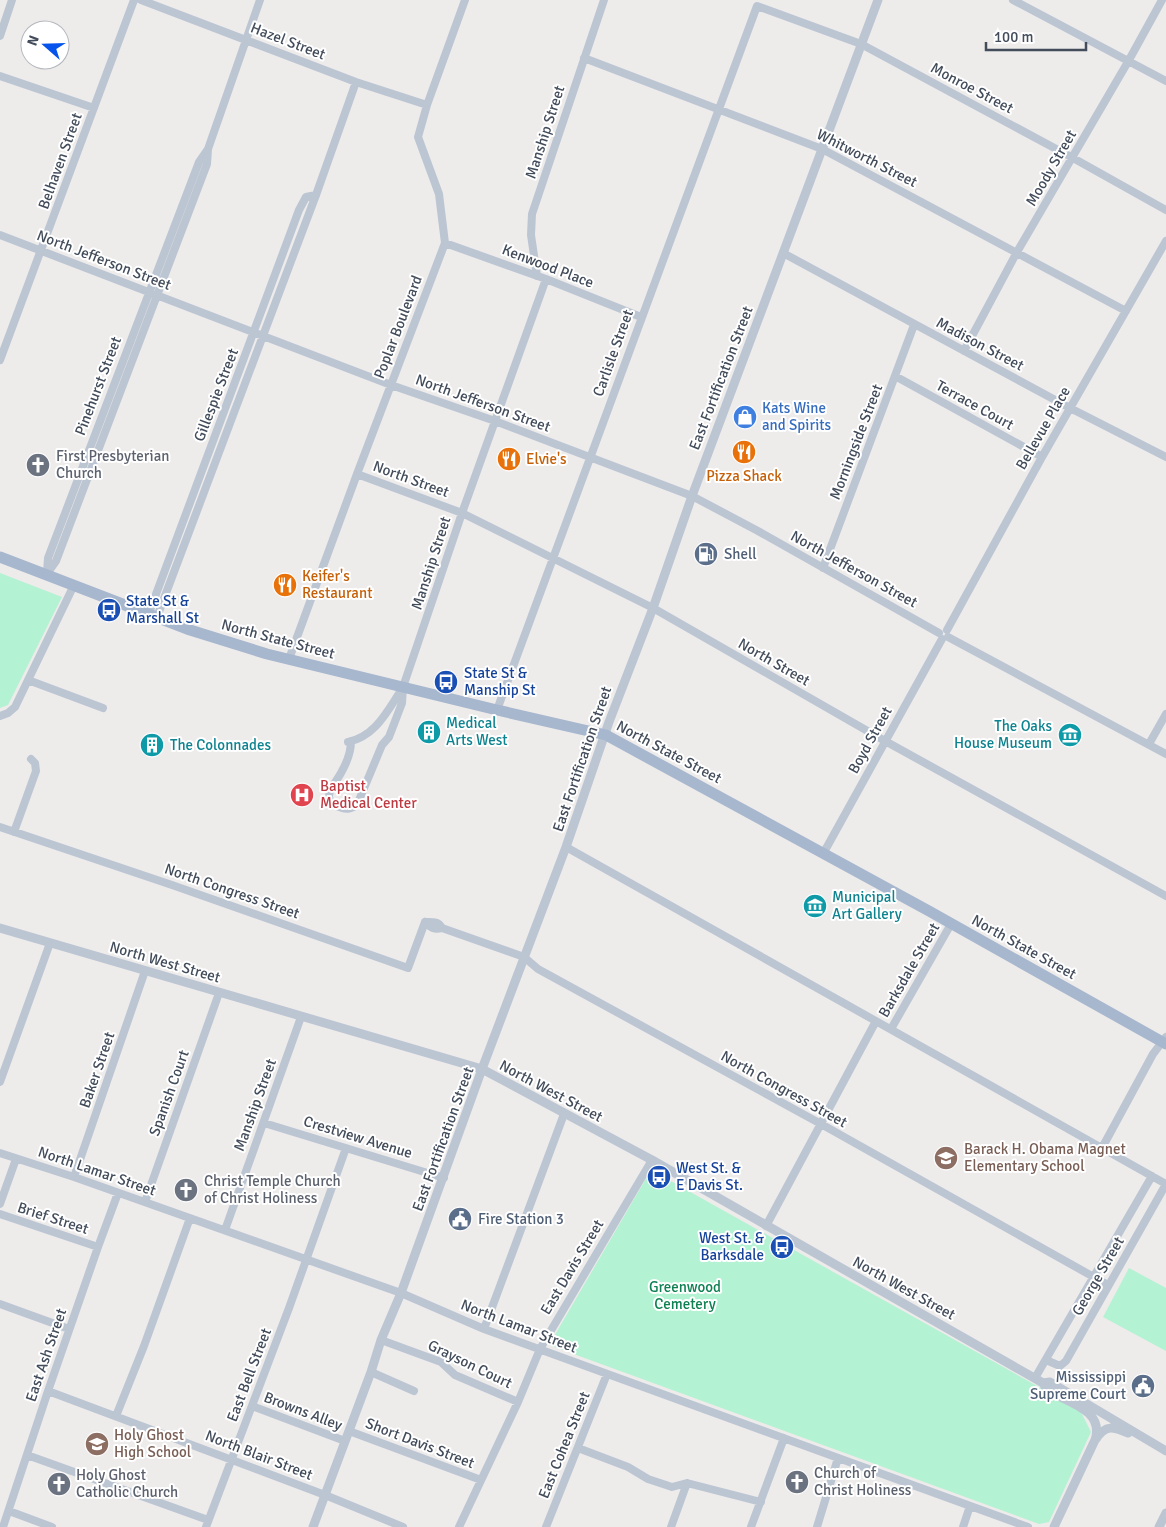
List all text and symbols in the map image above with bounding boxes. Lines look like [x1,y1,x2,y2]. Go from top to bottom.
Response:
street label: Hazel Street [248,19,328,63]
north arrow [20,20,70,70]
scale bar [986,20,1086,52]
text: 100 m [994,28,1034,46]
text: N [24,33,43,48]
street label: Monroe Street [928,59,1016,117]
street label: Manship Street [521,83,569,181]
street label: Belhaven Street [34,110,86,212]
street label: Whitworth Street [814,125,920,191]
street label: Moody Street [1022,127,1080,209]
street label: North Jefferson Street [34,226,174,294]
street label: Kenwood Place [500,240,596,292]
street label: Poplar Boulevard [370,273,426,381]
street label: East Fortification Street [685,304,757,452]
street label: Carlisle Street [589,307,637,399]
street label: Madison Street [933,313,1027,375]
street label: Pinehurst Street [71,334,125,438]
street label: Gillespie Street [190,346,242,444]
street label: North Jefferson Street [413,370,553,436]
street label: Terrace Court [933,376,1017,434]
street label: Morningside Street [826,382,886,502]
street label: Bellevue Place [1012,383,1074,473]
place label: Kats Wine and Spirits [762,399,831,434]
shop icon: Kats Wine and Spirits [732,404,758,430]
restaurant icon: Pizza Shack [731,439,757,465]
restaurant icon: Elvie's [496,446,522,472]
place label: First Presbyterian Church [56,447,169,482]
place label: Elvie's [526,450,567,468]
church icon: First Presbyterian Church [25,452,51,478]
street label: North Street [371,457,451,501]
place label: Pizza Shack [706,467,782,485]
street label: Manship Street [407,514,455,612]
street label: North Jefferson Street [787,527,921,611]
fuel station icon: Shell [693,541,719,567]
place label: Shell [724,545,757,563]
place label: Keifer's Restaurant [302,567,372,602]
restaurant icon: Keifer's Restaurant [272,572,298,598]
place label: State St & Marshall St [126,592,199,627]
bus stop icon: State St & Marshall St [96,597,122,623]
street label: North State Street [219,615,337,663]
street label: North Street [735,634,813,690]
place label: State St & Manship St [464,664,536,699]
bus stop icon: State St & Manship St [433,669,459,695]
street label: East Fortification Street [549,684,615,834]
street label: Boyd Street [844,703,896,777]
place label: Medical Arts West [446,714,508,749]
street label: North State Street [613,717,725,787]
place label: The Oaks House Museum [954,717,1052,752]
building icon: Medical Arts West [416,719,442,745]
museum icon: The Oaks House Museum [1057,722,1083,748]
building icon: The Colonnades [139,732,165,758]
place label: The Colonnades [170,736,272,754]
place label: Baptist Medical Center [320,777,417,812]
hospital icon: Baptist Medical Center [289,782,315,808]
street label: North Congress Street [162,859,302,923]
place label: Municipal Art Gallery [832,888,902,923]
museum icon: Municipal Art Gallery [802,893,828,919]
street label: North State Street [969,911,1079,983]
street label: Barksdale Street [875,920,943,1020]
street label: North West Street [108,938,222,986]
street label: Baker Street [76,1030,118,1110]
street label: North Congress Street [718,1047,850,1131]
street label: Spanish Court [145,1048,193,1138]
street label: Manship Street [230,1056,280,1154]
street label: North West Street [496,1056,606,1126]
street label: East Fortification Street [408,1064,478,1214]
street label: Crestview Avenue [301,1112,415,1162]
place label: Barack H. Obama Magnet Elementary School [964,1140,1126,1175]
street label: North Lamar Street [36,1142,158,1200]
school or university icon: Barack H. Obama Magnet Elementary School [933,1145,959,1171]
place label: West St. & E Davis St. [676,1159,743,1194]
bus stop icon: West St. & E Davis St. [646,1164,672,1190]
place label: Christ Temple Church of Christ Holiness [204,1172,341,1207]
church icon: Christ Temple Church of Christ Holiness [173,1177,199,1203]
street label: Brief Street [15,1198,91,1238]
public building icon: Fire Station 3 [447,1206,473,1232]
place label: Fire Station 3 [478,1210,564,1228]
street label: East Davis Street [537,1216,607,1318]
place label: West St. & Barksdale [699,1229,765,1264]
street label: George Street [1068,1233,1128,1319]
bus stop icon: West St. & Barksdale [769,1234,795,1260]
street label: North West Street [850,1252,958,1324]
park label: Greenwood Cemetery [649,1278,721,1313]
street label: North Lamar Street [458,1296,580,1356]
street label: East Ash Street [22,1306,70,1404]
street label: East Bell Street [223,1326,275,1424]
street label: Grayson Court [425,1336,515,1392]
place label: Mississippi Supreme Court [1030,1368,1126,1403]
public building icon: Mississippi Supreme Court [1130,1373,1156,1399]
street label: Browns Alley [261,1388,345,1434]
street label: East Cohea Street [534,1389,594,1501]
street label: Short Davis Street [363,1414,477,1472]
place label: Holy Ghost High School [114,1426,191,1461]
street label: North Blair Street [203,1426,315,1484]
school or university icon: Holy Ghost High School [84,1431,110,1457]
place label: Church of Christ Holiness [814,1464,912,1499]
place label: Holy Ghost Catholic Church [76,1466,178,1501]
church icon: Church of Christ Holiness [784,1469,810,1495]
church icon: Holy Ghost Catholic Church [46,1471,72,1497]

